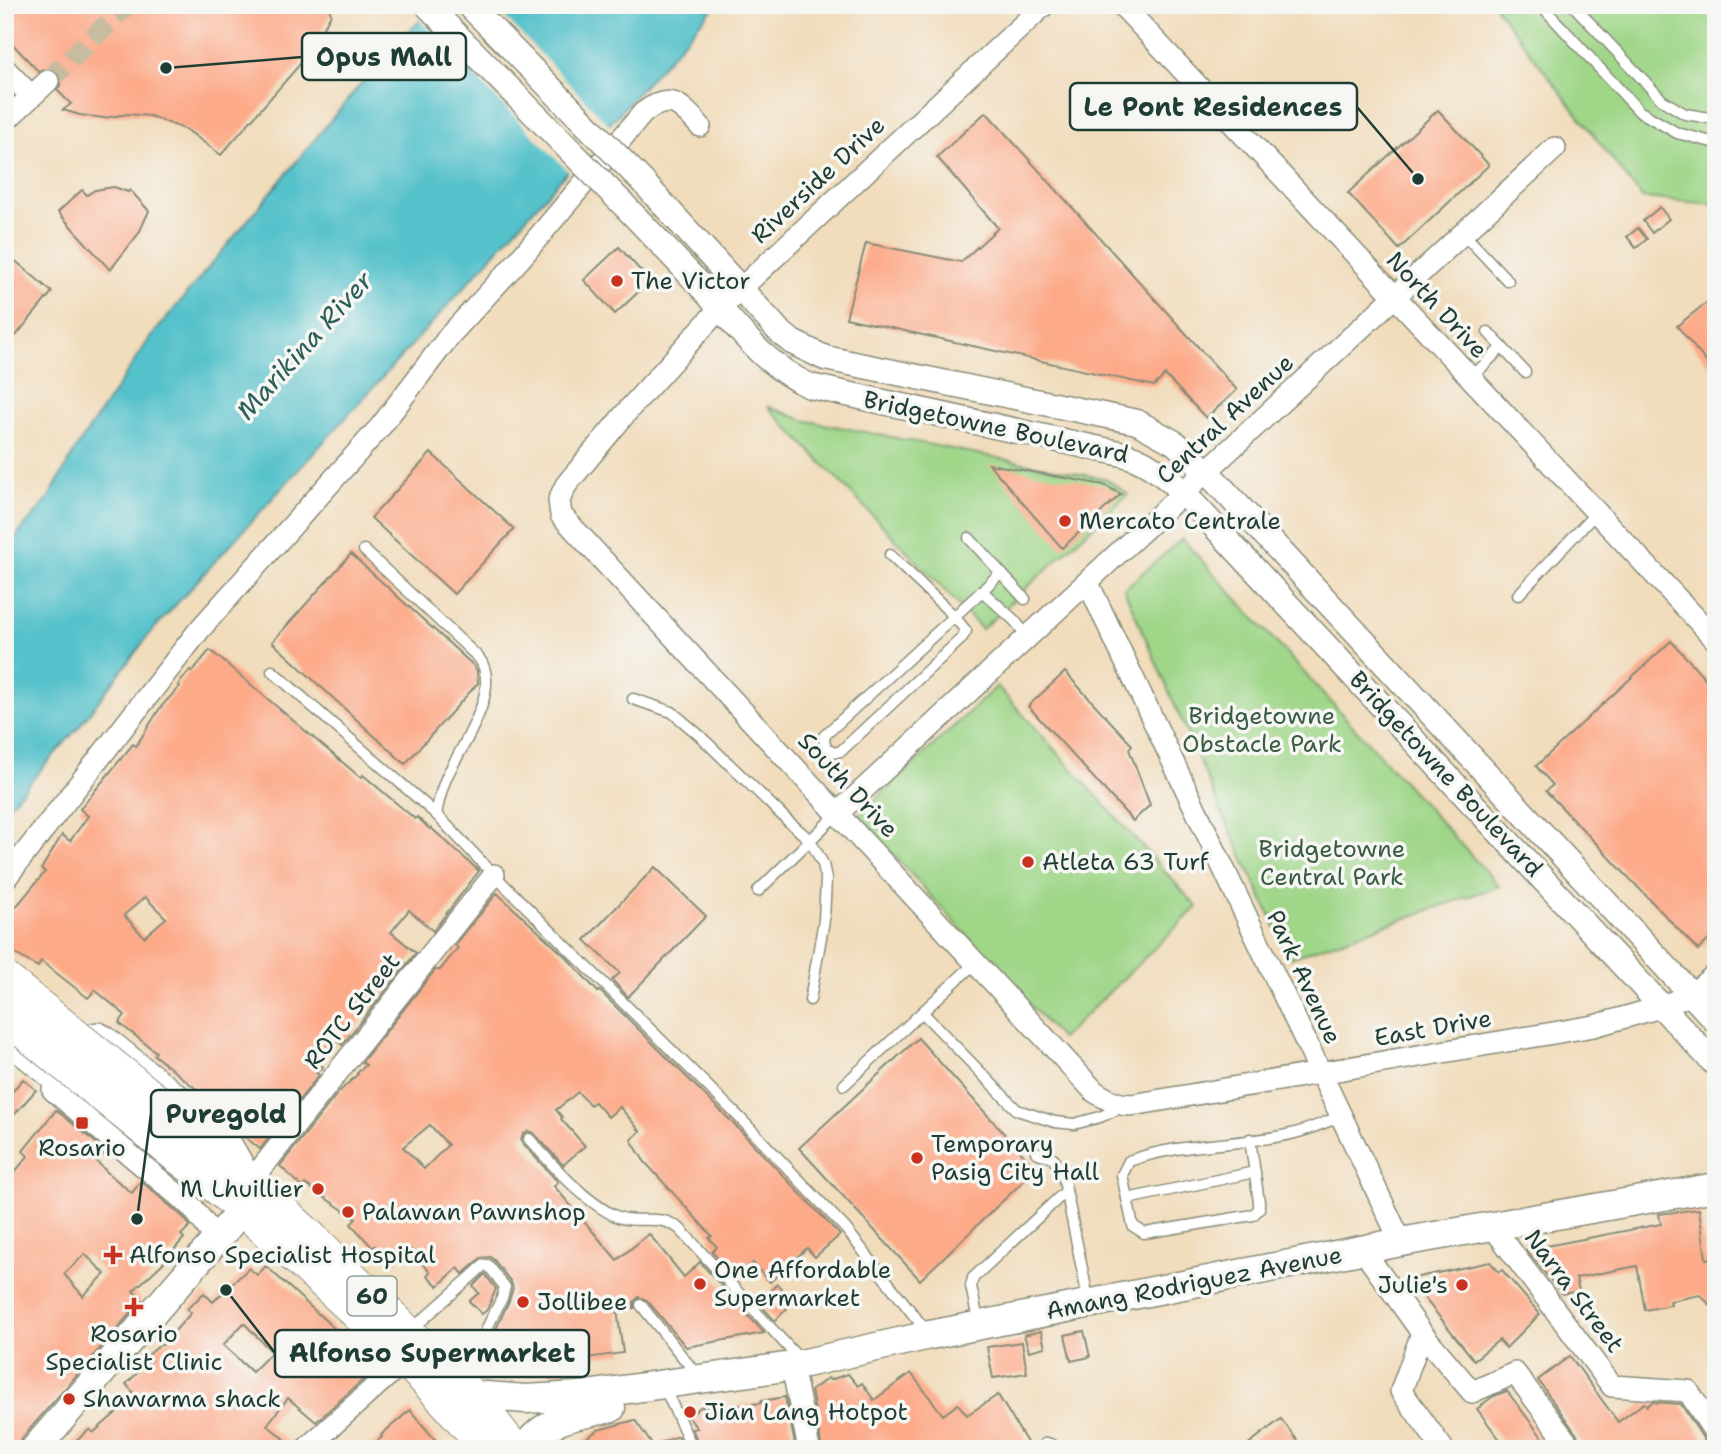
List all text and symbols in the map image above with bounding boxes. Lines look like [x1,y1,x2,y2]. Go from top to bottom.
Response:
callout: Opus Mall [302,33,466,80]
text: Opus Mall [316,39,452,74]
callout: Le Pont Residences [1070,83,1357,130]
text: Le Pont Residences [1084,89,1342,124]
street label: Riverside Drive [744,109,892,251]
street label: North Drive [1379,245,1495,365]
water label: Marikina River [228,263,381,427]
place label: The Victor [631,265,751,297]
marker: The Victor [609,273,625,289]
street label: Central Avenue [1149,347,1301,491]
street label: Bridgetowne Boulevard [860,383,1132,471]
place label: Mercato Centrale [1079,505,1281,537]
marker: Mercato Centrale [1057,513,1073,529]
street label: Bridgetowne Boulevard [1342,664,1550,884]
park label: Bridgetowne Obstacle Park [1182,700,1342,760]
street label: South Drive [791,725,905,845]
park label: Bridgetowne Central Park [1259,833,1405,893]
place label: Atleta 63 Turf [1042,846,1210,878]
marker: Atleta 63 Turf [1020,854,1036,870]
street label: Park Avenue [1259,905,1349,1049]
street label: ROTC Street [297,946,407,1076]
street label: East Drive [1372,1002,1494,1054]
callout: Puregold [151,1090,300,1137]
text: Puregold [165,1096,287,1131]
marker: Rosario [74,1115,90,1131]
place label: Temporary Pasig City Hall [931,1128,1100,1188]
place label: Rosario [38,1132,126,1164]
marker: Temporary Pasig City Hall [909,1150,925,1166]
place label: M Lhuillier [180,1173,304,1205]
marker: M Lhuillier [310,1181,326,1197]
place label: Palawan Pawnshop [362,1196,586,1228]
marker: Palawan Pawnshop [340,1204,356,1220]
street label: Narra Street [1517,1223,1631,1359]
place label: Alfonso Specialist Hospital [129,1239,436,1271]
street label: Amang Rodriguez Avenue [1043,1239,1345,1327]
marker: Alfonso Specialist Hospital [103,1245,123,1265]
place label: One Affordable Supermarket [714,1254,891,1314]
place label: Julie's [1377,1269,1448,1301]
road number: 60 [348,1276,396,1316]
marker: One Affordable Supermarket [692,1276,708,1292]
marker: Julie's [1454,1277,1470,1293]
place label: Jollibee [537,1286,627,1318]
marker: Jollibee [515,1294,531,1310]
marker: Rosario Specialist Clinic [124,1297,144,1317]
place label: Rosario Specialist Clinic [45,1318,223,1378]
callout: Alfonso Supermarket [275,1330,589,1377]
text: Alfonso Supermarket [289,1335,575,1370]
place label: Shawarma shack [83,1383,281,1415]
marker: Shawarma shack [61,1391,77,1407]
place label: Jian Lang Hotpot [704,1396,908,1428]
marker: Jian Lang Hotpot [682,1404,698,1420]

